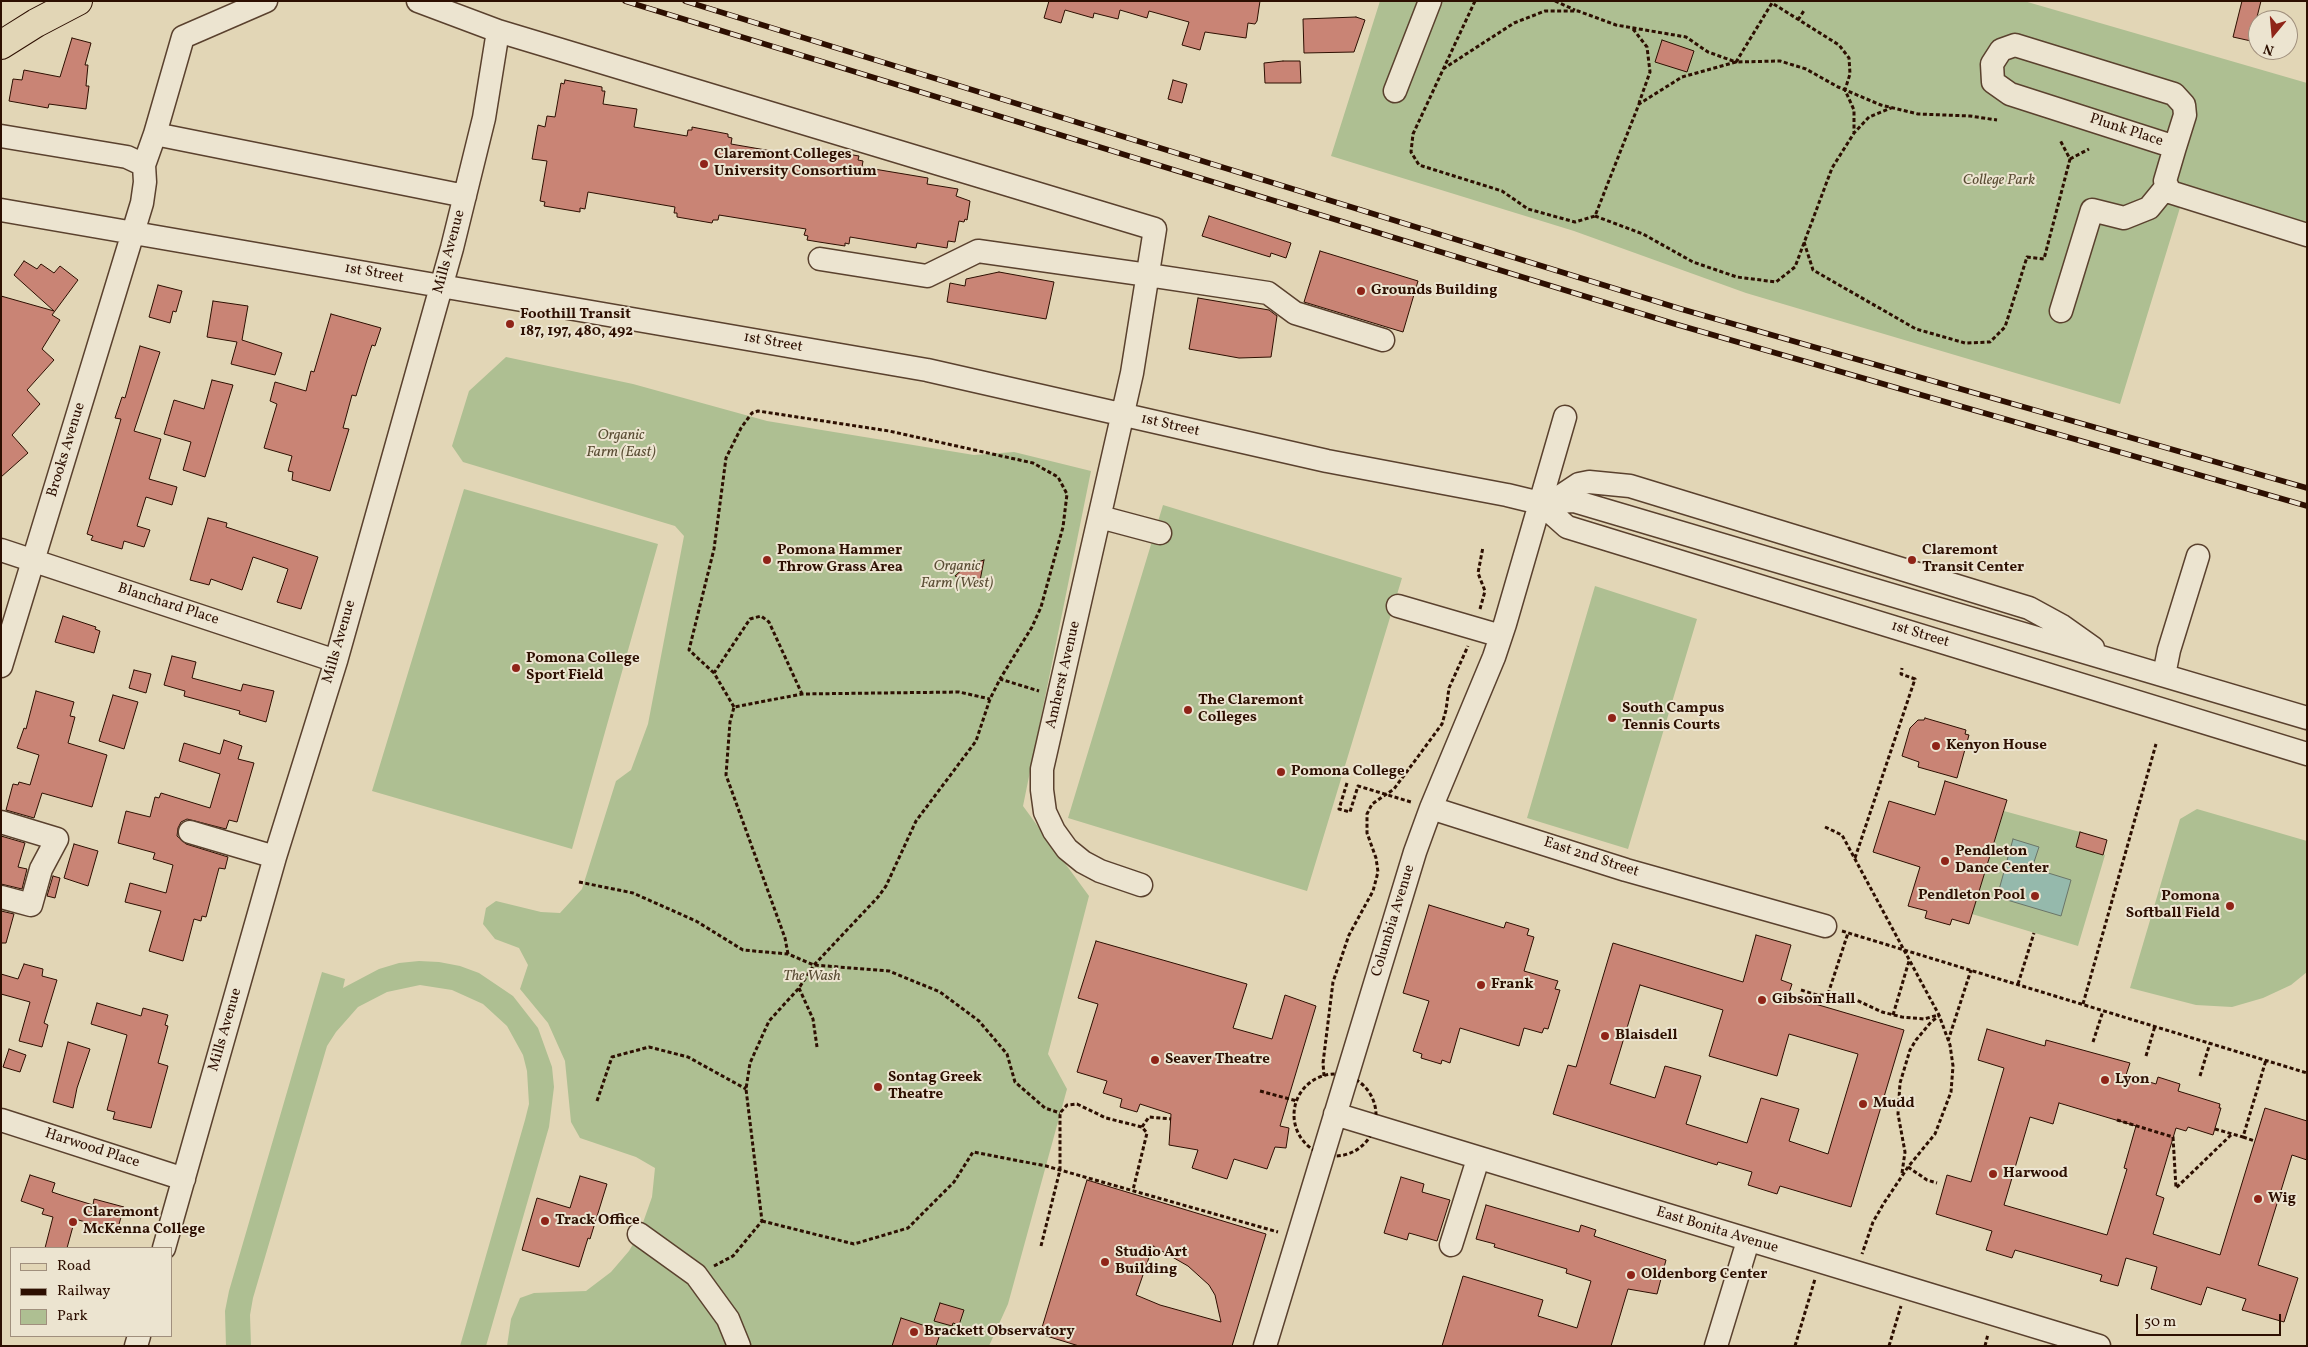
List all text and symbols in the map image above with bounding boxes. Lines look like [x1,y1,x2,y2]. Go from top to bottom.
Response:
north arrow [2248,10,2298,60]
text: N [2261,38,2276,59]
street label: Plunk Place [2087,111,2165,151]
place label: Claremont Colleges University Consortium [714,146,877,181]
marker: Claremont Colleges University Consortium [698,158,710,170]
park label: College Park [1963,172,2035,190]
street label: Mills Avenue [430,208,470,296]
street label: 1st Street [343,260,405,288]
place label: Grounds Building [1371,282,1497,300]
marker: Grounds Building [1355,285,1367,297]
place label: Foothill Transit 187, 197, 480, 492 [520,306,633,341]
marker: Foothill Transit 187, 197, 480, 492 [504,318,516,330]
street label: 1st Street [742,329,804,357]
street label: Brooks Avenue [44,400,90,500]
street label: 1st Street [1139,411,1201,441]
park label: Organic Farm (East) [586,427,656,462]
place label: Pomona Hammer Throw Grass Area [777,542,903,577]
place label: Claremont Transit Center [1922,542,2024,577]
marker: Pomona Hammer Throw Grass Area [761,554,773,566]
marker: Claremont Transit Center [1906,554,1918,566]
park label: Organic Farm (West) [921,558,993,593]
street label: Blanchard Place [115,580,221,630]
street label: Mills Avenue [320,598,360,686]
street label: 1st Street [1889,618,1951,652]
street label: Amherst Avenue [1043,619,1085,731]
place label: Pomona College Sport Field [526,650,640,685]
marker: Pomona College Sport Field [510,662,522,674]
place label: The Claremont Colleges [1198,692,1304,727]
place label: South Campus Tennis Courts [1622,700,1724,735]
marker: The Claremont Colleges [1182,704,1194,716]
marker: South Campus Tennis Courts [1606,712,1618,724]
place label: Kenyon House [1946,737,2047,755]
marker: Kenyon House [1930,740,1942,752]
place label: Pomona College [1291,763,1405,781]
marker: Pomona College [1275,766,1287,778]
street label: East 2nd Street [1541,834,1641,882]
place label: Pendleton Dance Center [1955,843,2049,878]
marker: Pendleton Dance Center [1939,855,1951,867]
street label: Columbia Avenue [1368,863,1420,979]
place label: Pendleton Pool [1918,887,2025,905]
place label: Pomona Softball Field [2126,888,2220,923]
marker: Pendleton Pool [2029,890,2041,902]
marker: Pomona Softball Field [2224,900,2236,912]
park label: The Wash [783,968,841,986]
place label: Frank [1491,976,1534,994]
marker: Frank [1475,979,1487,991]
street label: Mills Avenue [206,986,246,1074]
place label: Gibson Hall [1772,991,1855,1009]
marker: Gibson Hall [1756,994,1768,1006]
place label: Blaisdell [1615,1027,1678,1045]
marker: Blaisdell [1599,1030,1611,1042]
place label: Seaver Theatre [1165,1051,1270,1069]
marker: Seaver Theatre [1149,1054,1161,1066]
place label: Sontag Greek Theatre [888,1069,982,1104]
place label: Lyon [2115,1071,2150,1089]
marker: Lyon [2099,1074,2111,1086]
marker: Sontag Greek Theatre [872,1081,884,1093]
place label: Mudd [1873,1095,1915,1113]
marker: Mudd [1857,1098,1869,1110]
street label: Harwood Place [42,1125,142,1173]
place label: Harwood [2003,1165,2068,1183]
marker: Harwood [1987,1168,1999,1180]
place label: Wig [2268,1190,2296,1208]
marker: Wig [2252,1193,2264,1205]
place label: Claremont McKenna College [83,1204,205,1239]
street label: East Bonita Avenue [1654,1204,1780,1258]
place label: Track Office [555,1212,640,1230]
marker: Track Office [539,1215,551,1227]
marker: Claremont McKenna College [67,1216,79,1228]
place label: Studio Art Building [1115,1244,1187,1279]
legend [10,1247,172,1337]
text: Road [57,1256,91,1277]
marker: Studio Art Building [1099,1256,1111,1268]
place label: Oldenborg Center [1641,1266,1767,1284]
marker: Oldenborg Center [1625,1269,1637,1281]
text: Railway [57,1281,110,1302]
scale bar [2138,1304,2283,1336]
text: Park [57,1306,88,1327]
text: 50 m [2144,1312,2176,1333]
place label: Brackett Observatory [924,1323,1075,1341]
marker: Brackett Observatory [908,1326,920,1338]

